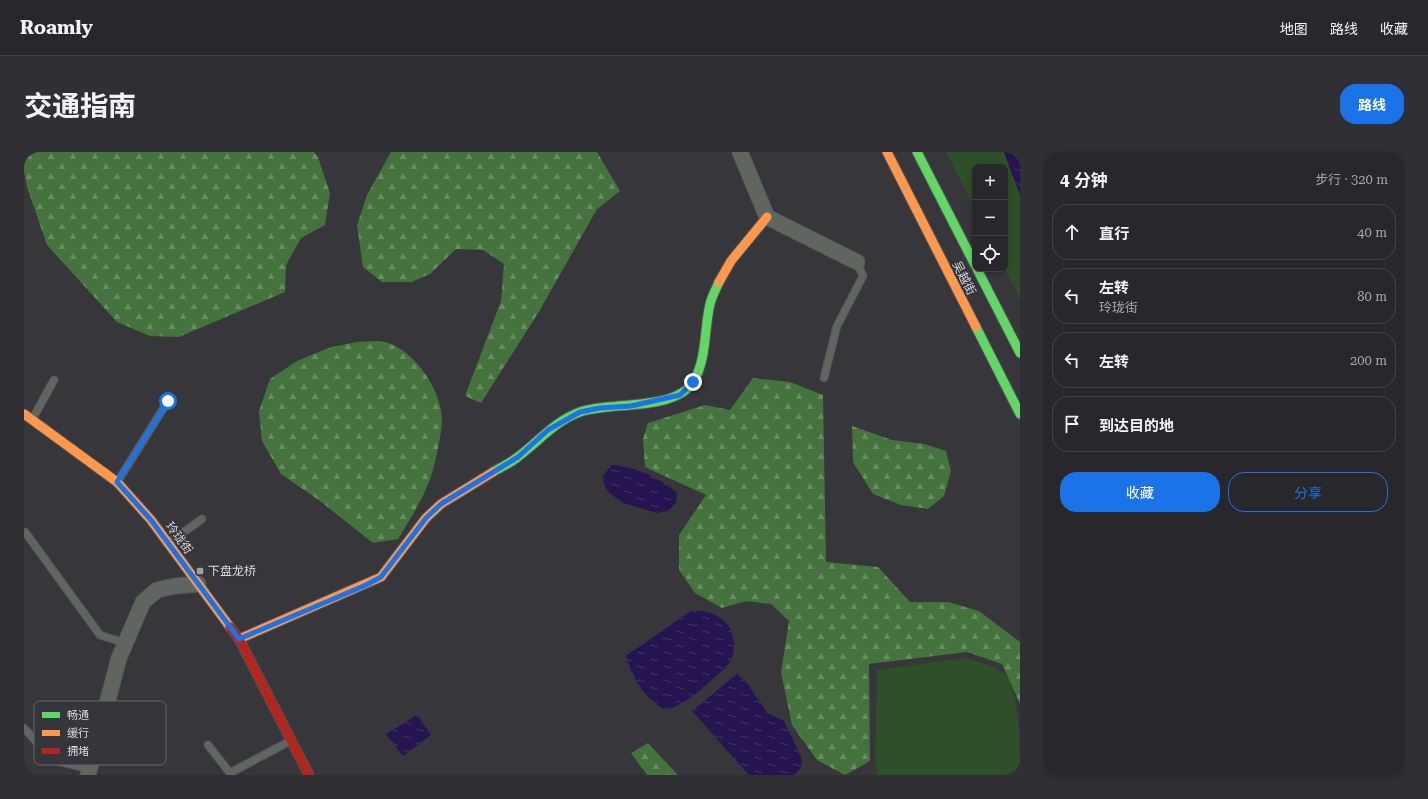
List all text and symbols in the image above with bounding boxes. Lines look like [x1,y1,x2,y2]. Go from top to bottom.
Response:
text: Roamly [20,16,93,39]
text: 地图 [1280,21,1308,37]
text: 路线 [1330,21,1358,37]
text: 收藏 [1380,21,1408,37]
button: 路线 [1340,84,1404,124]
text: 交通指南 [24,90,136,123]
map controls [972,164,1008,272]
button: + [972,164,1008,200]
text: 4 分钟 [1060,170,1108,190]
text: 步行 · 320 m [1315,172,1388,187]
button: − [972,200,1008,236]
icon: ahead [1061,221,1083,243]
text: 直行 [1099,225,1129,243]
text: 40 m [1357,225,1387,240]
button: locate [972,236,1008,272]
street label: 吴越街 [950,259,978,297]
text: 左转 [1099,279,1129,297]
icon: left [1061,285,1083,307]
text: 80 m [1357,289,1387,304]
text: 玲珑街 [1099,300,1138,315]
icon: left [1061,349,1083,371]
text: 左转 [1099,353,1129,371]
text: 200 m [1350,353,1387,368]
route end [684,373,702,391]
route start [159,392,177,410]
icon: arrive [1061,413,1083,435]
text: 到达目的地 [1099,417,1174,435]
button: 收藏 [1060,472,1220,512]
button: 分享 [1228,472,1388,512]
street label: 玲珑街 [163,519,195,557]
place label: 下盘龙桥 [208,564,256,578]
marker: 下盘龙桥 [195,566,205,576]
legend [34,701,166,765]
text: 畅通 [67,709,89,722]
text: 缓行 [67,727,89,740]
text: 拥堵 [67,745,89,758]

